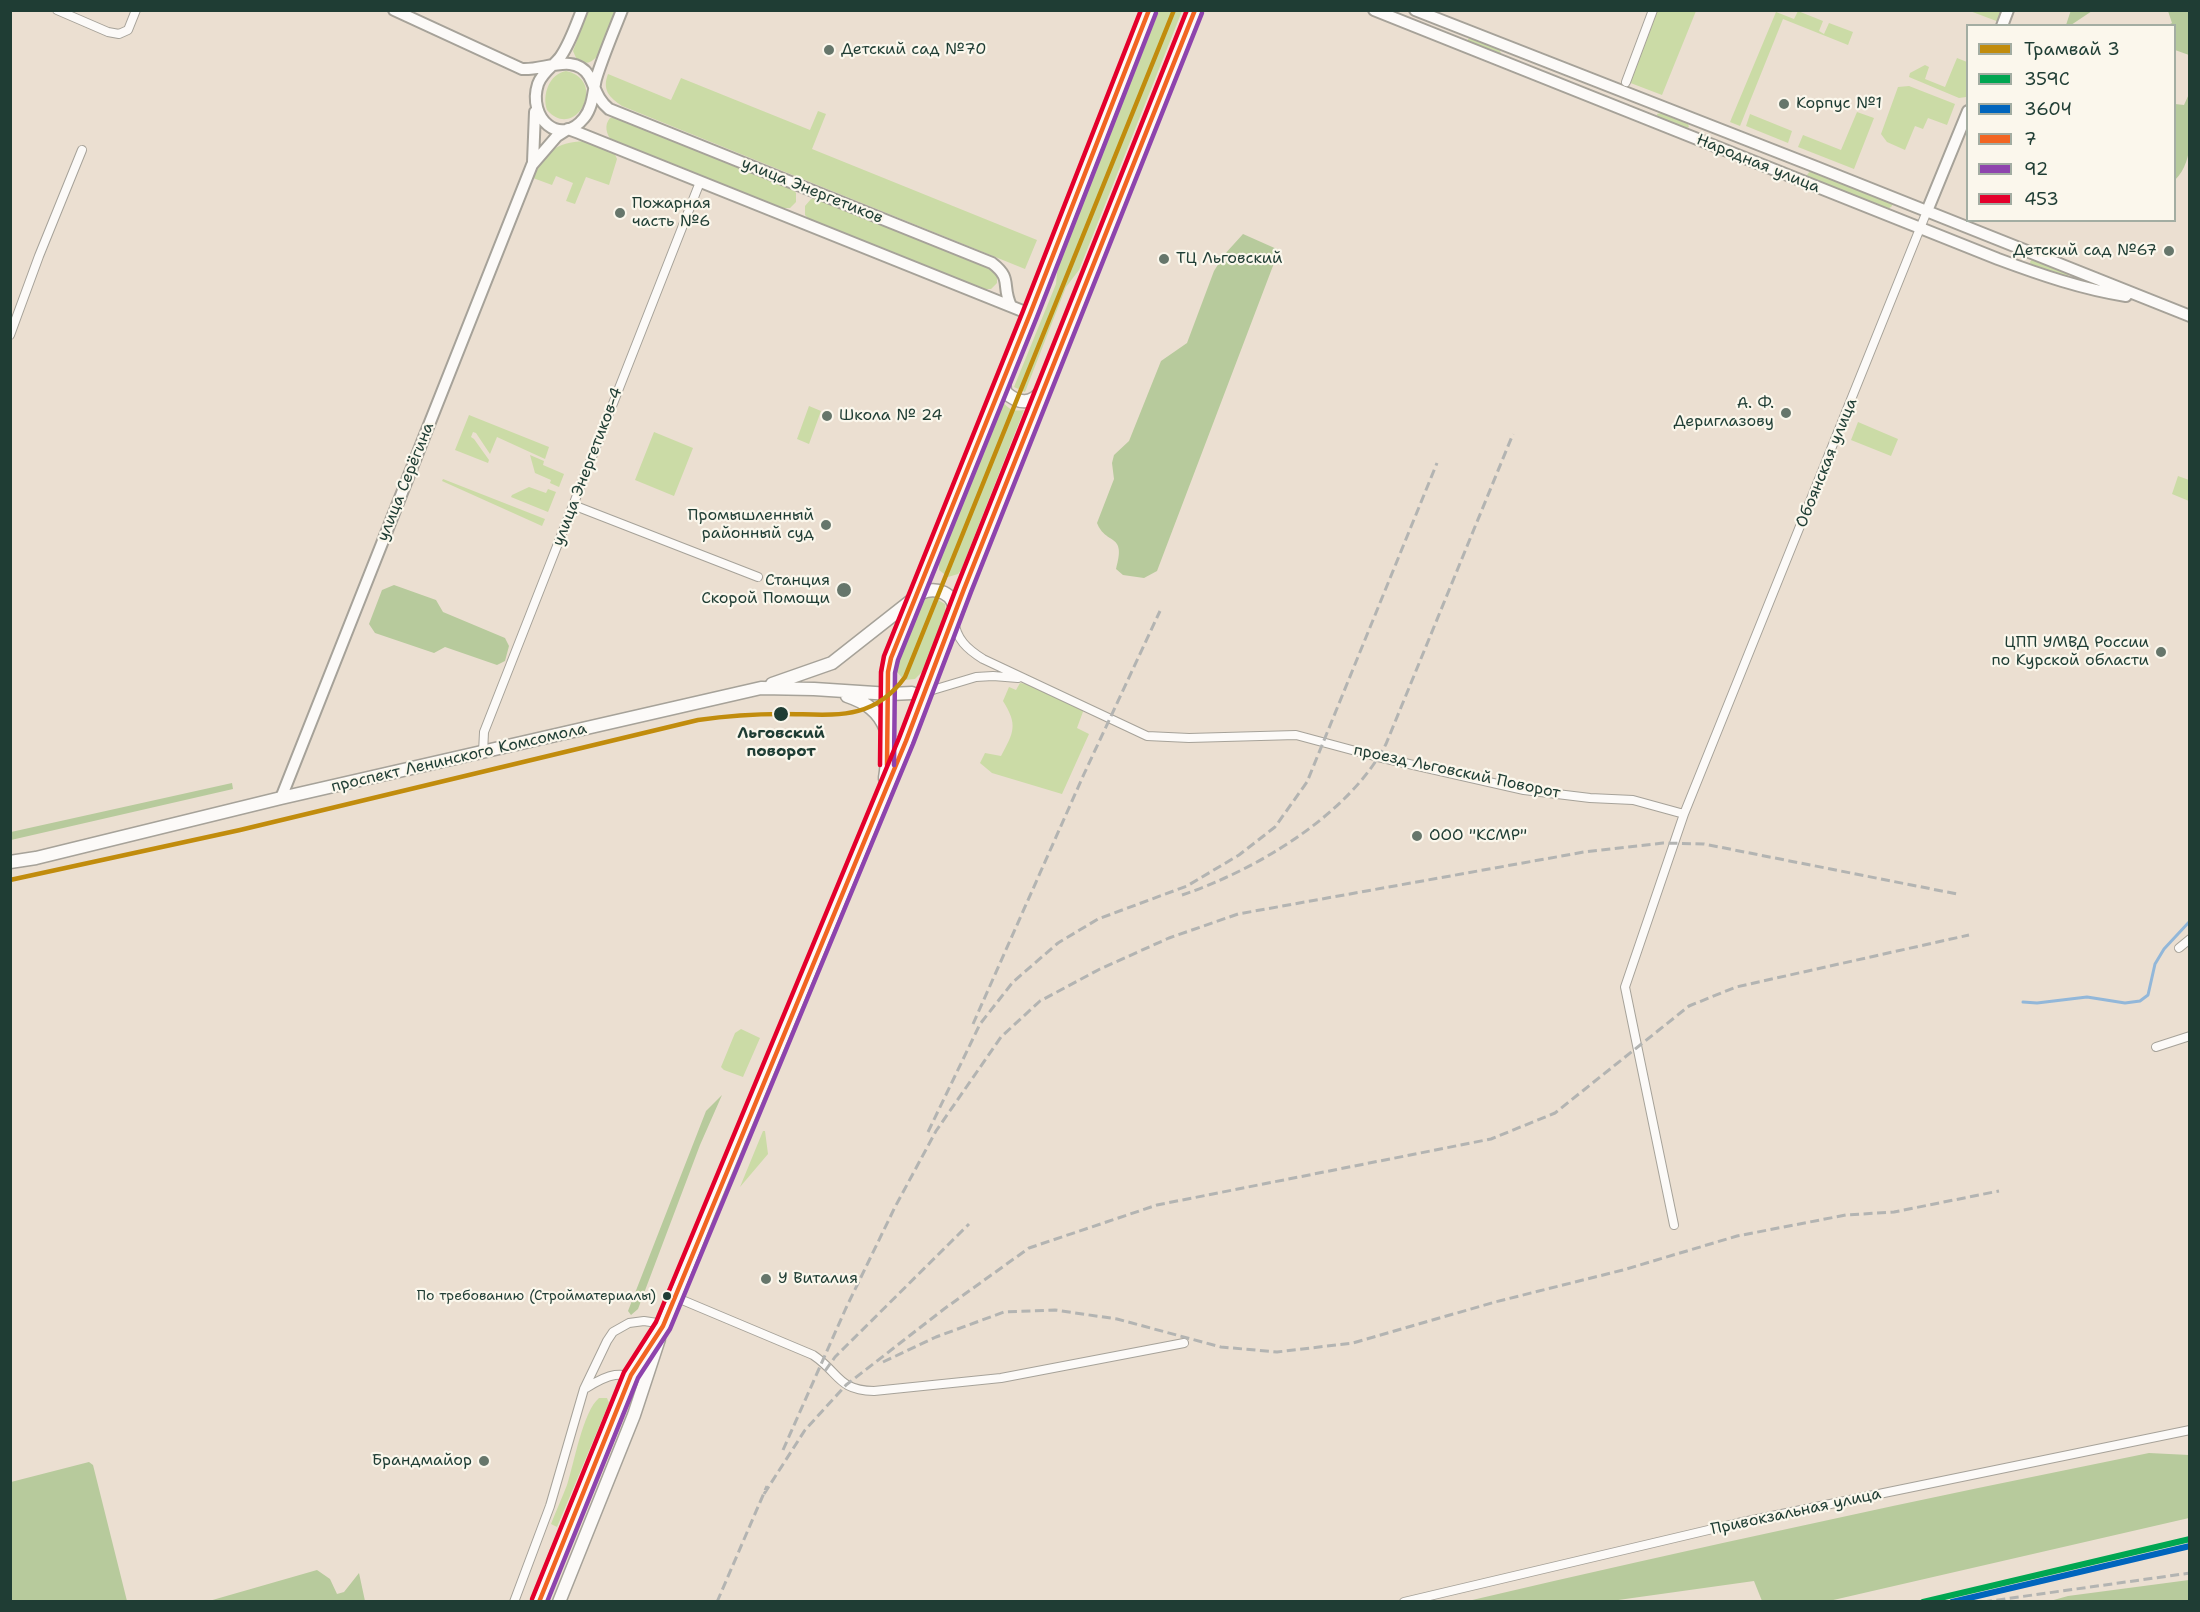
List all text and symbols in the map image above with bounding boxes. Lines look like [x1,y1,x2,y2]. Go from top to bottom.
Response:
legend [1966,24,2176,222]
text: Трамвай 3 [2024,37,2120,61]
place label: Детский сад №70 [841,40,986,60]
marker: Детский сад №70 [822,43,836,57]
text: 359С [2024,67,2070,91]
place label: Корпус №1 [1796,94,1882,114]
marker: Корпус №1 [1777,97,1791,111]
text: 360Ч [2024,97,2072,121]
text: 7 [2024,127,2037,151]
street label: Народная улица [1693,130,1823,198]
street label: улица Энергетиков [739,154,885,228]
text: 92 [2024,157,2048,181]
text: 453 [2024,187,2059,211]
place label: Пожарная часть №6 [632,194,711,232]
marker: Пожарная часть №6 [613,206,627,220]
place label: Детский сад №67 [2013,241,2157,261]
marker: Детский сад №67 [2162,244,2176,258]
place label: ТЦ Льговский [1176,249,1282,269]
marker: ТЦ Льговский [1157,252,1171,266]
street label: улица Энергетиков-4 [549,385,627,549]
place label: А. Ф. Дериглазову [1673,394,1774,432]
street label: Обоянская улица [1792,396,1862,530]
place label: Школа № 24 [839,406,942,426]
marker: А. Ф. Дериглазову [1779,406,1793,420]
marker: Школа № 24 [820,409,834,423]
street label: улица Серёгина [373,420,439,544]
place label: Промышленный районный суд [688,506,814,544]
marker: Промышленный районный суд [819,518,833,532]
place label: Станция Скорой Помощи [701,571,830,609]
marker: Станция Скорой Помощи [835,581,853,599]
place label: ЦПП УМВД России по Курской области [1991,633,2149,671]
marker: ЦПП УМВД России по Курской области [2154,645,2168,659]
marker: Льговский поворот [772,705,790,723]
street label: проспект Ленинского Комсомола [329,719,589,797]
place label: Льговский поворот [737,724,825,762]
street label: проезд Льговский Поворот [1352,741,1562,803]
place label: ООО "КСМР" [1429,826,1527,846]
marker: ООО "КСМР" [1410,829,1424,843]
place label: У Виталия [778,1269,858,1289]
marker: У Виталия [759,1272,773,1286]
place label: По требованию (Стройматериалы) [417,1288,656,1304]
marker: По требованию (Стройматериалы) [661,1290,673,1302]
place label: Брандмайор [372,1451,472,1471]
marker: Брандмайор [477,1454,491,1468]
street label: Привокзальная улица [1709,1485,1883,1539]

